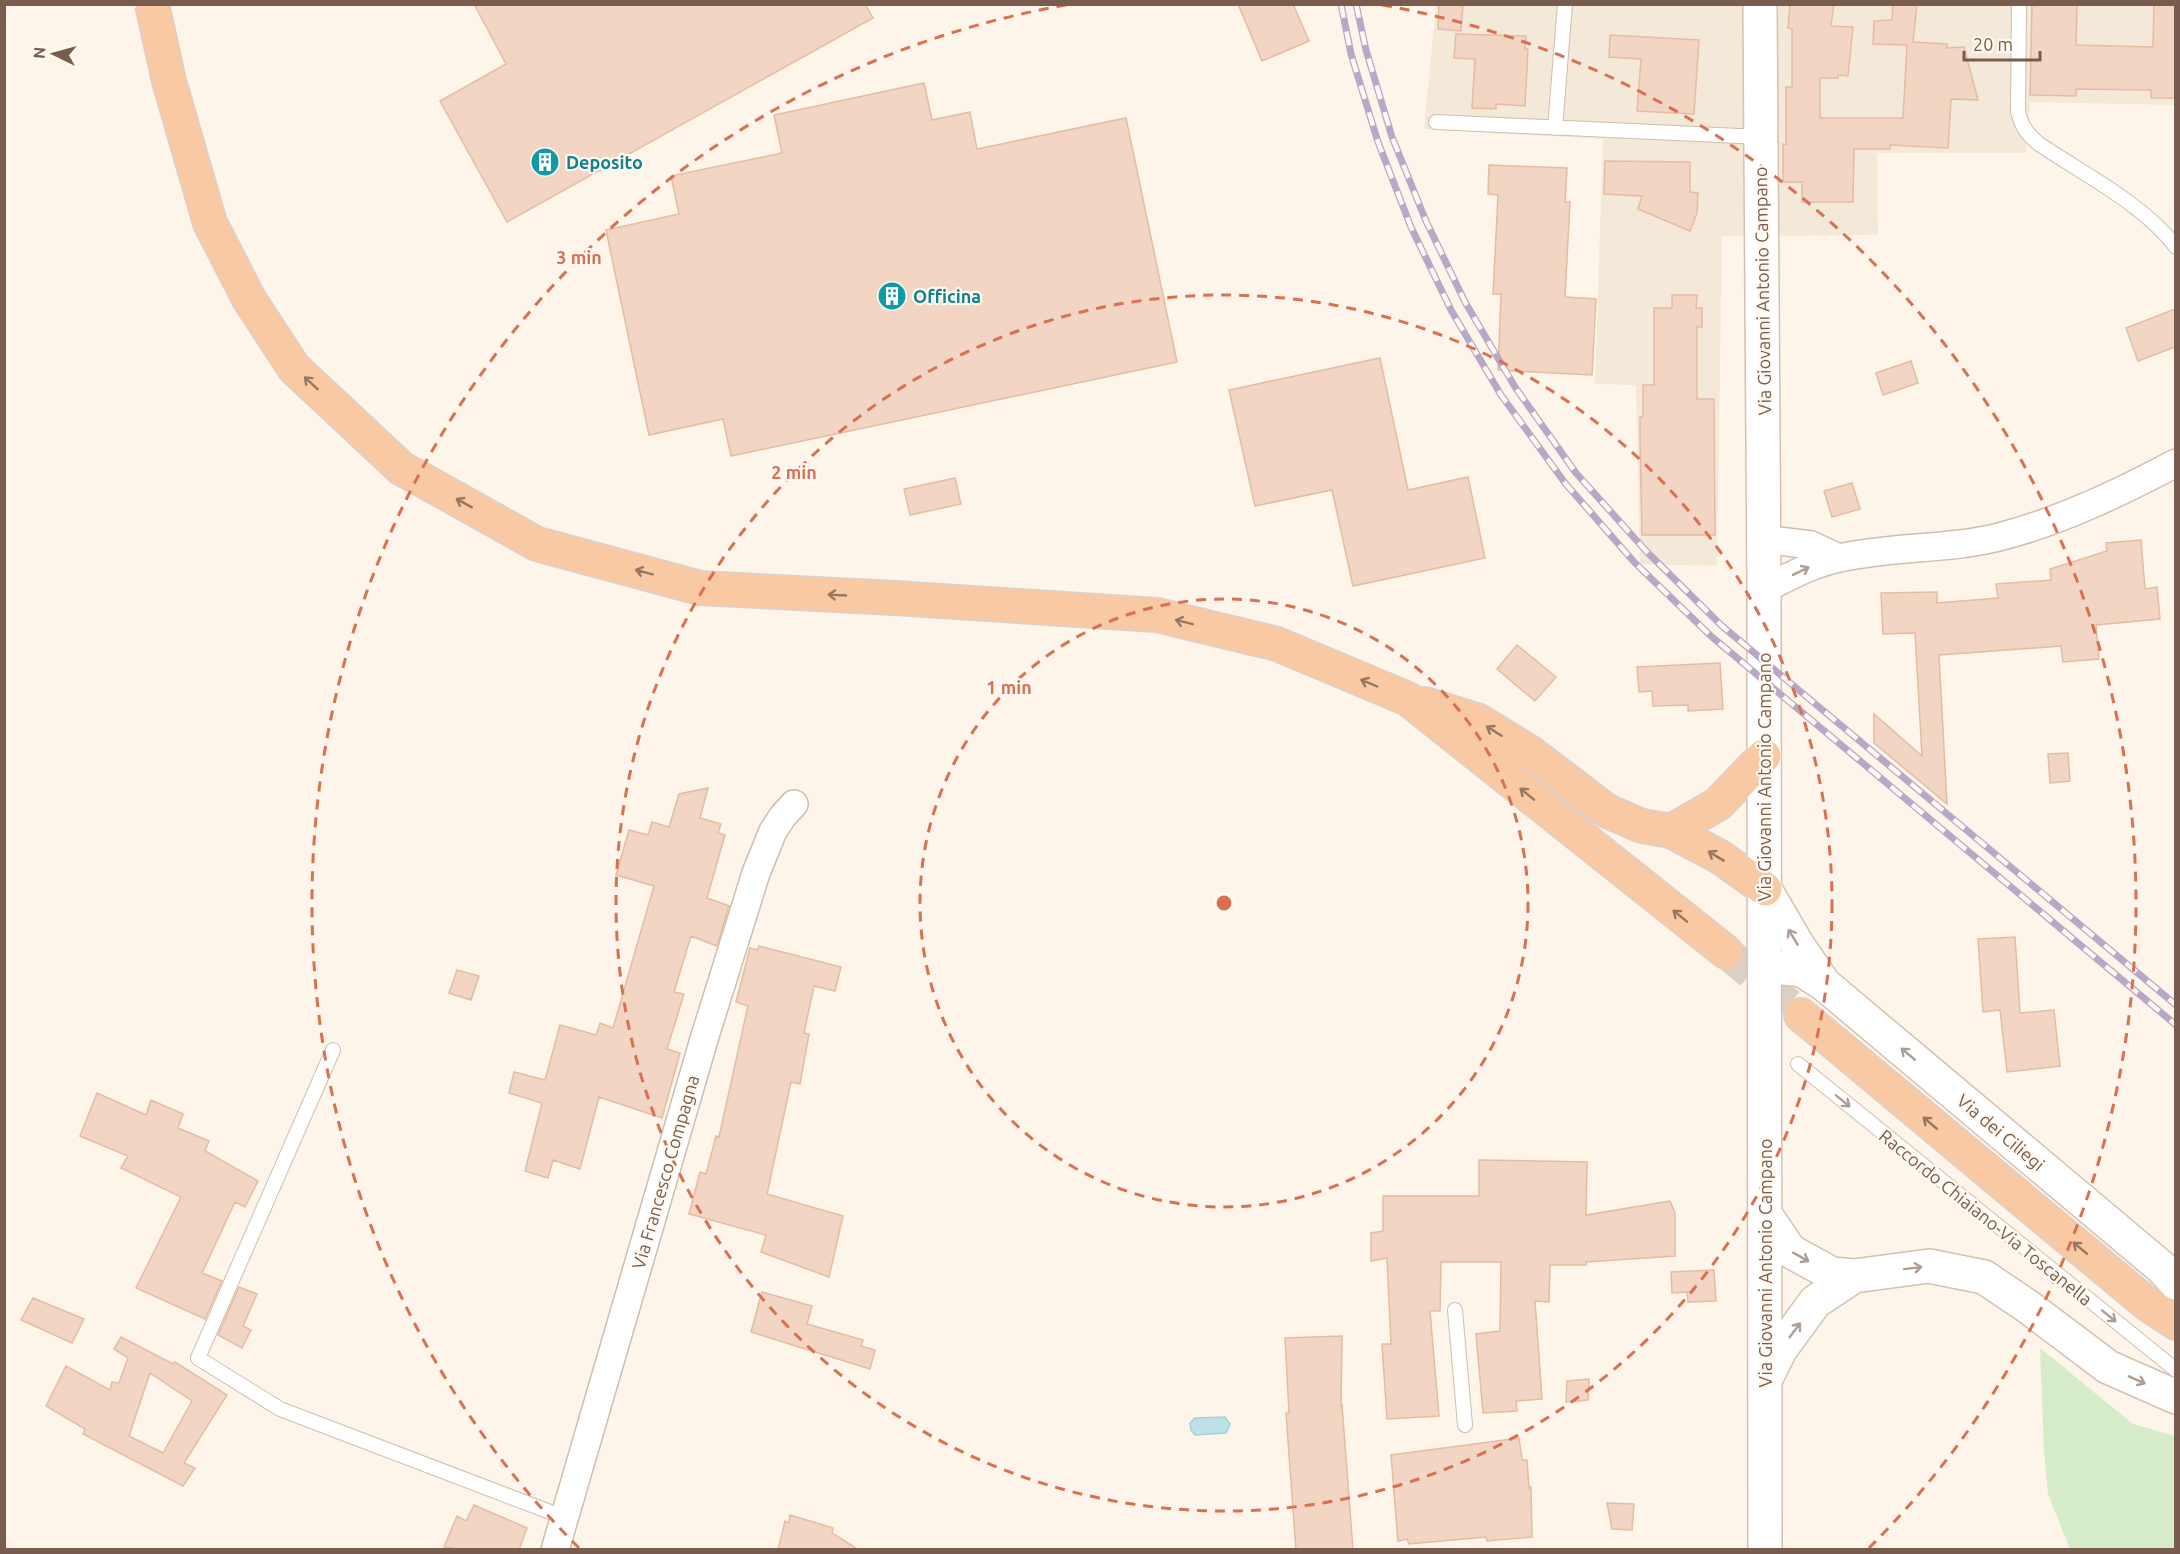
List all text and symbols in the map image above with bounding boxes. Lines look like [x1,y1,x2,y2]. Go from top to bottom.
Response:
north arrow [24,24,84,84]
scale bar [1964,24,2040,62]
text: 20 m [1973,34,2013,54]
text: N [30,46,49,59]
building icon: Deposito [529,146,561,178]
place label: Deposito [566,152,643,172]
street label: Via Giovanni Antonio Campano [1750,166,1774,416]
text: 3 min [556,247,602,267]
building icon: Officina [876,280,908,312]
place label: Officina [913,286,981,306]
one-way arrow [304,377,319,391]
text: 2 min [771,462,817,482]
one-way arrow [455,497,473,508]
one-way arrow [1792,565,1810,577]
one-way arrow [635,566,654,578]
one-way arrow [827,590,847,601]
one-way arrow [1175,615,1194,627]
street label: Via Giovanni Antonio Campano [1754,653,1774,901]
text: 1 min [986,677,1032,697]
one-way arrow [1360,677,1378,688]
one-way arrow [1486,724,1503,736]
one-way arrow [1519,788,1535,801]
one-way arrow [1708,849,1725,861]
centre of rings [1214,893,1234,913]
one-way arrow [1672,909,1688,922]
one-way arrow [1787,929,1799,946]
one-way arrow [1901,1047,1916,1061]
street label: Via Francesco Compagna [628,1073,702,1271]
street label: Via dei Ciliegi [1953,1090,2049,1174]
one-way arrow [1835,1094,1851,1107]
one-way arrow [1923,1116,1938,1130]
street label: Raccordo Chiaiano-Via Toscanella [1876,1125,2096,1309]
street label: Via Giovanni Antonio Campano [1755,1139,1775,1387]
one-way arrow [2073,1241,2088,1255]
one-way arrow [1792,1252,1810,1263]
one-way arrow [1902,1263,1922,1274]
one-way arrow [2101,1309,2116,1323]
one-way arrow [1789,1322,1801,1338]
one-way arrow [2128,1375,2146,1386]

